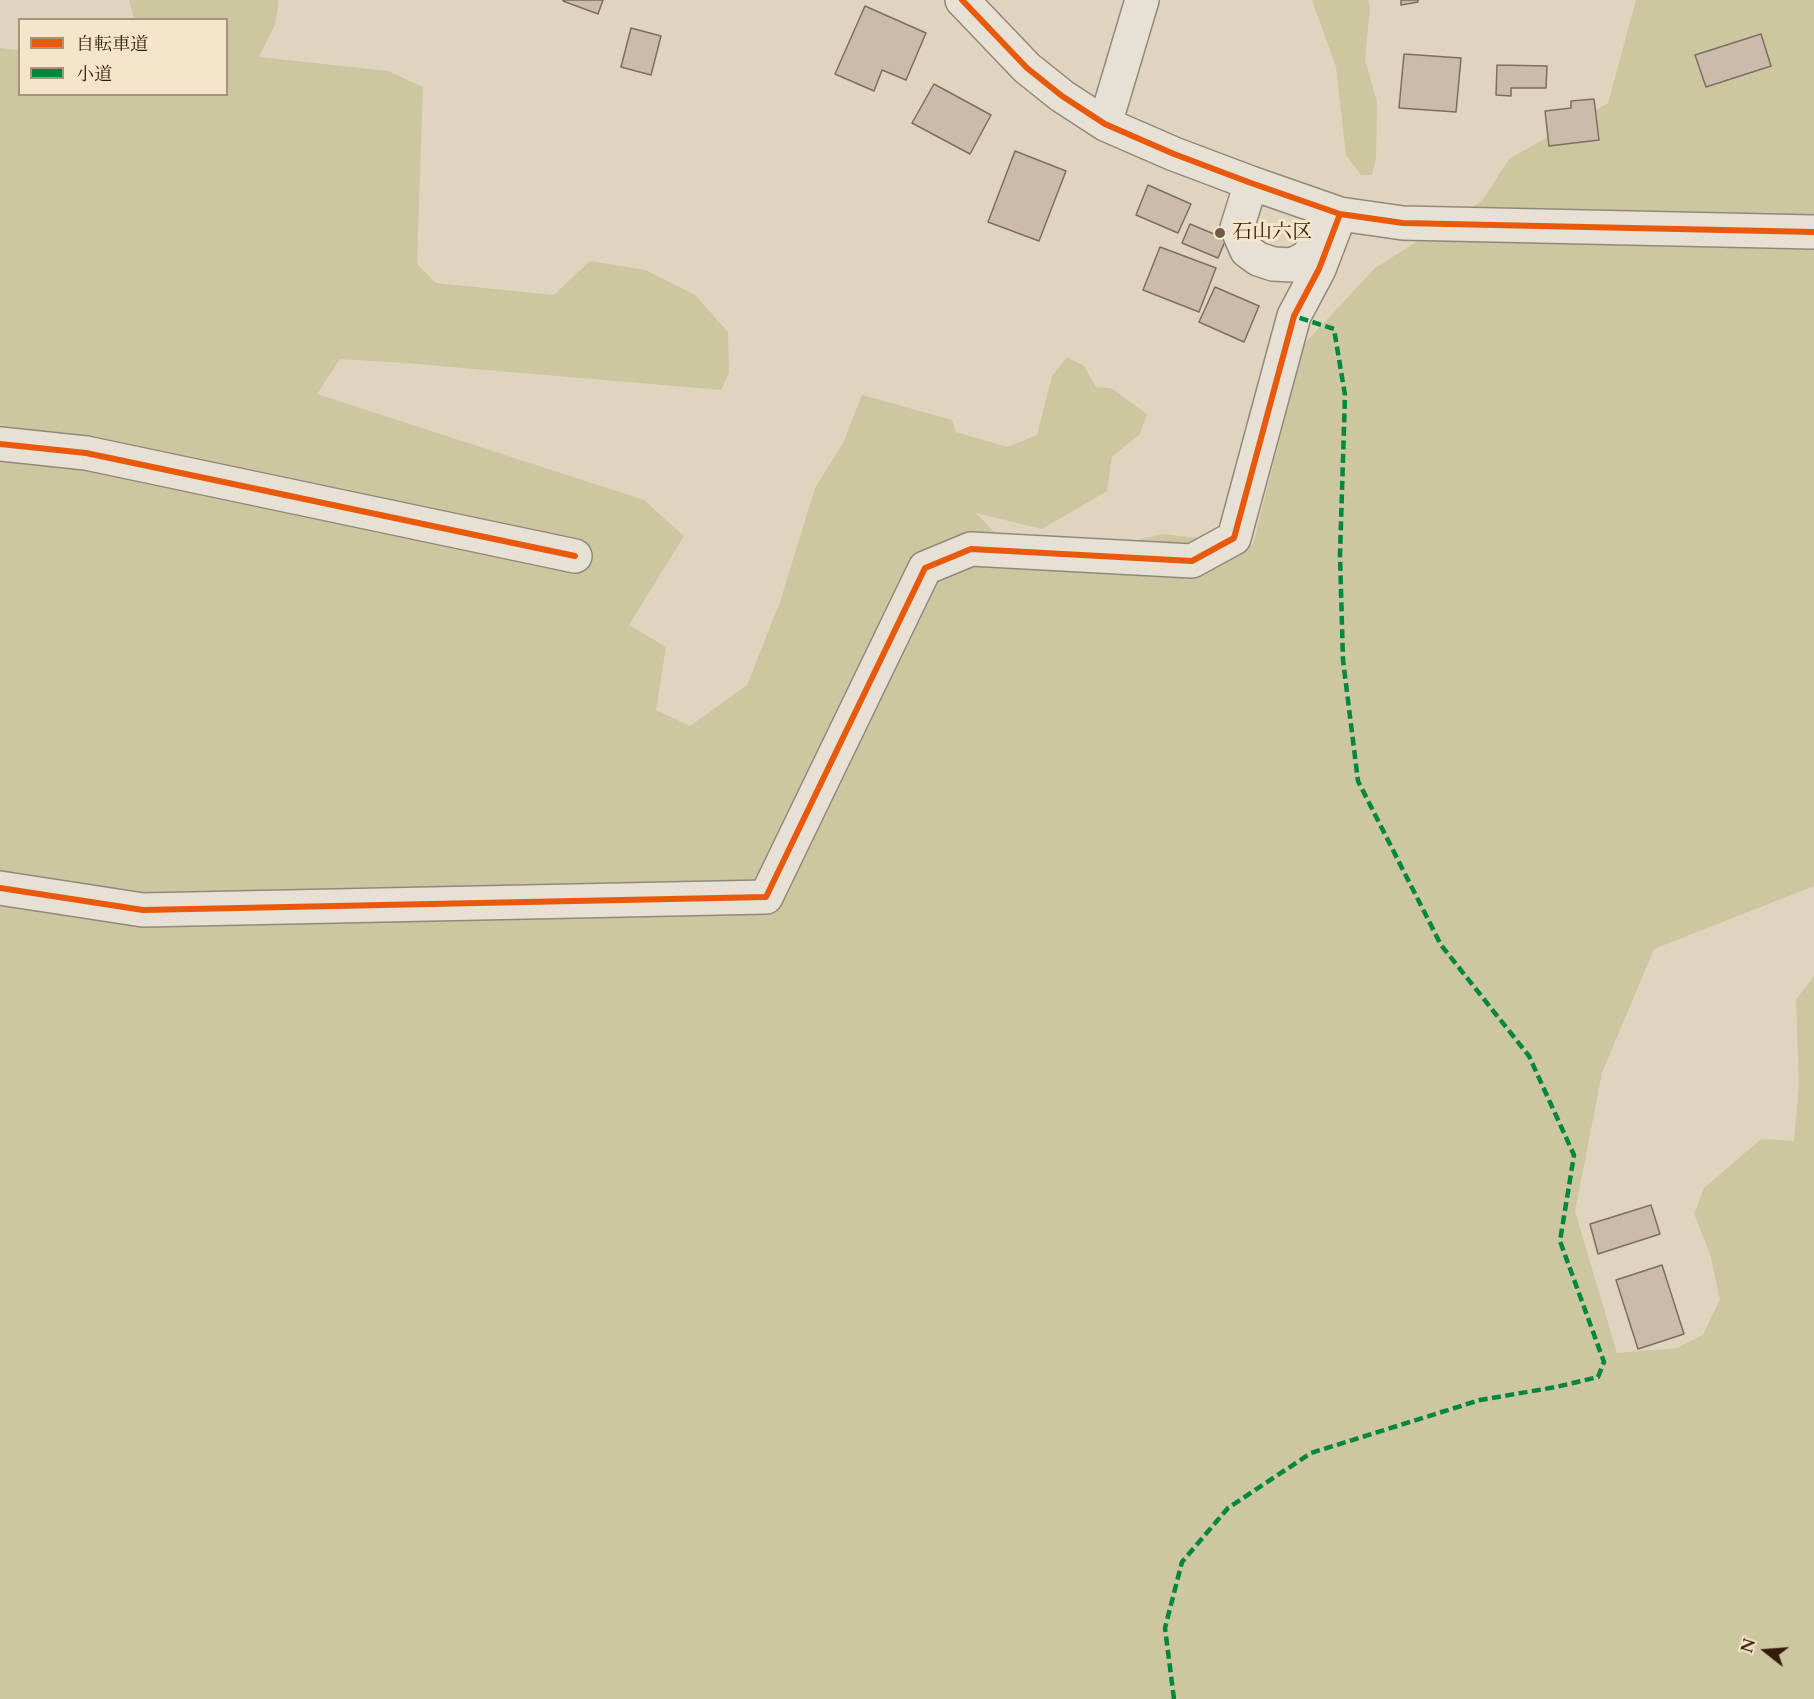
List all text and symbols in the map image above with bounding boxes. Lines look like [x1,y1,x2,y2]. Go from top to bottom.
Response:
legend [18,18,228,96]
text: 自転車道 [76,32,148,57]
text: 小道 [76,62,112,87]
place label: 石山六区 [1232,221,1312,245]
marker: 石山六区 [1213,226,1227,240]
north arrow [1736,1621,1796,1681]
text: N [1736,1636,1761,1656]

